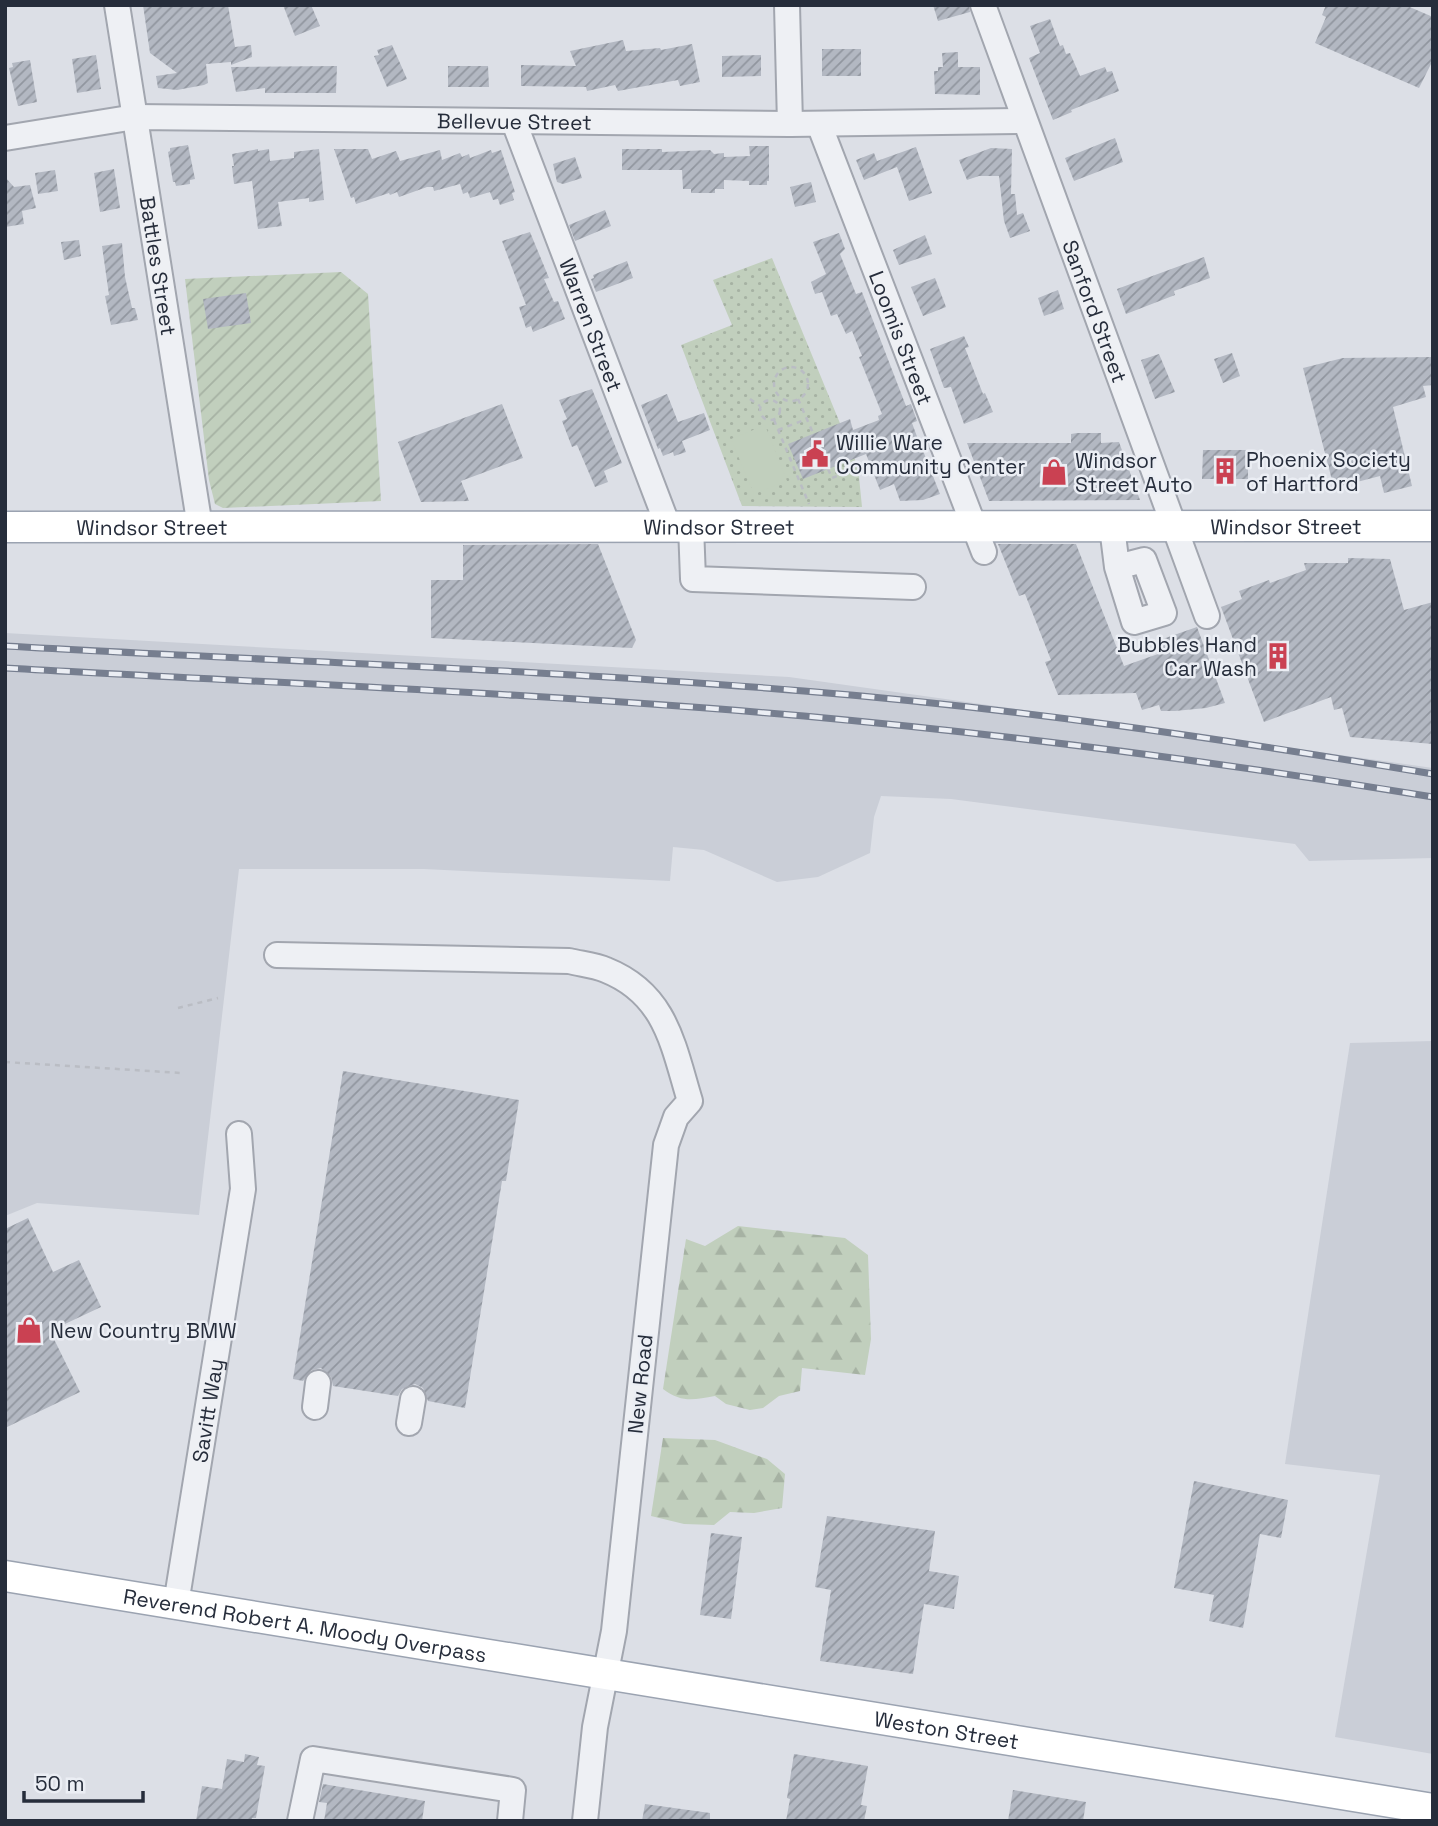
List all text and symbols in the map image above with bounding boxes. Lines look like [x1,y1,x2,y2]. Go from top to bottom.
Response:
street label: Bellevue Street [437,107,592,135]
street label: Battles Street [134,194,183,337]
street label: Sanford Street [1057,236,1134,386]
street label: Warren Street [554,254,629,395]
street label: Loomis Street [863,267,939,408]
place label: Willie Ware Community Center [836,429,1025,480]
public building icon: Willie Ware Community Center [800,439,830,469]
place label: Phoenix Society of Hartford [1246,446,1411,497]
place label: Windsor Street Auto [1075,447,1193,498]
building icon: Phoenix Society of Hartford [1210,456,1240,486]
shop icon: Windsor Street Auto [1039,457,1069,487]
street label: Windsor Street [76,513,228,540]
street label: Windsor Street [643,513,795,540]
street label: Windsor Street [1210,513,1362,540]
place label: Bubbles Hand Car Wash [1117,631,1257,682]
building icon: Bubbles Hand Car Wash [1263,641,1293,671]
shop icon: New Country BMW [14,1315,44,1345]
place label: New Country BMW [50,1317,237,1344]
street label: New Road [621,1333,659,1435]
street label: Savitt Way [186,1356,229,1465]
street label: Reverend Robert A. Moody Overpass [121,1582,489,1668]
street label: Weston Street [872,1705,1021,1755]
scale bar [24,1759,144,1803]
text: 50 m [35,1770,85,1797]

